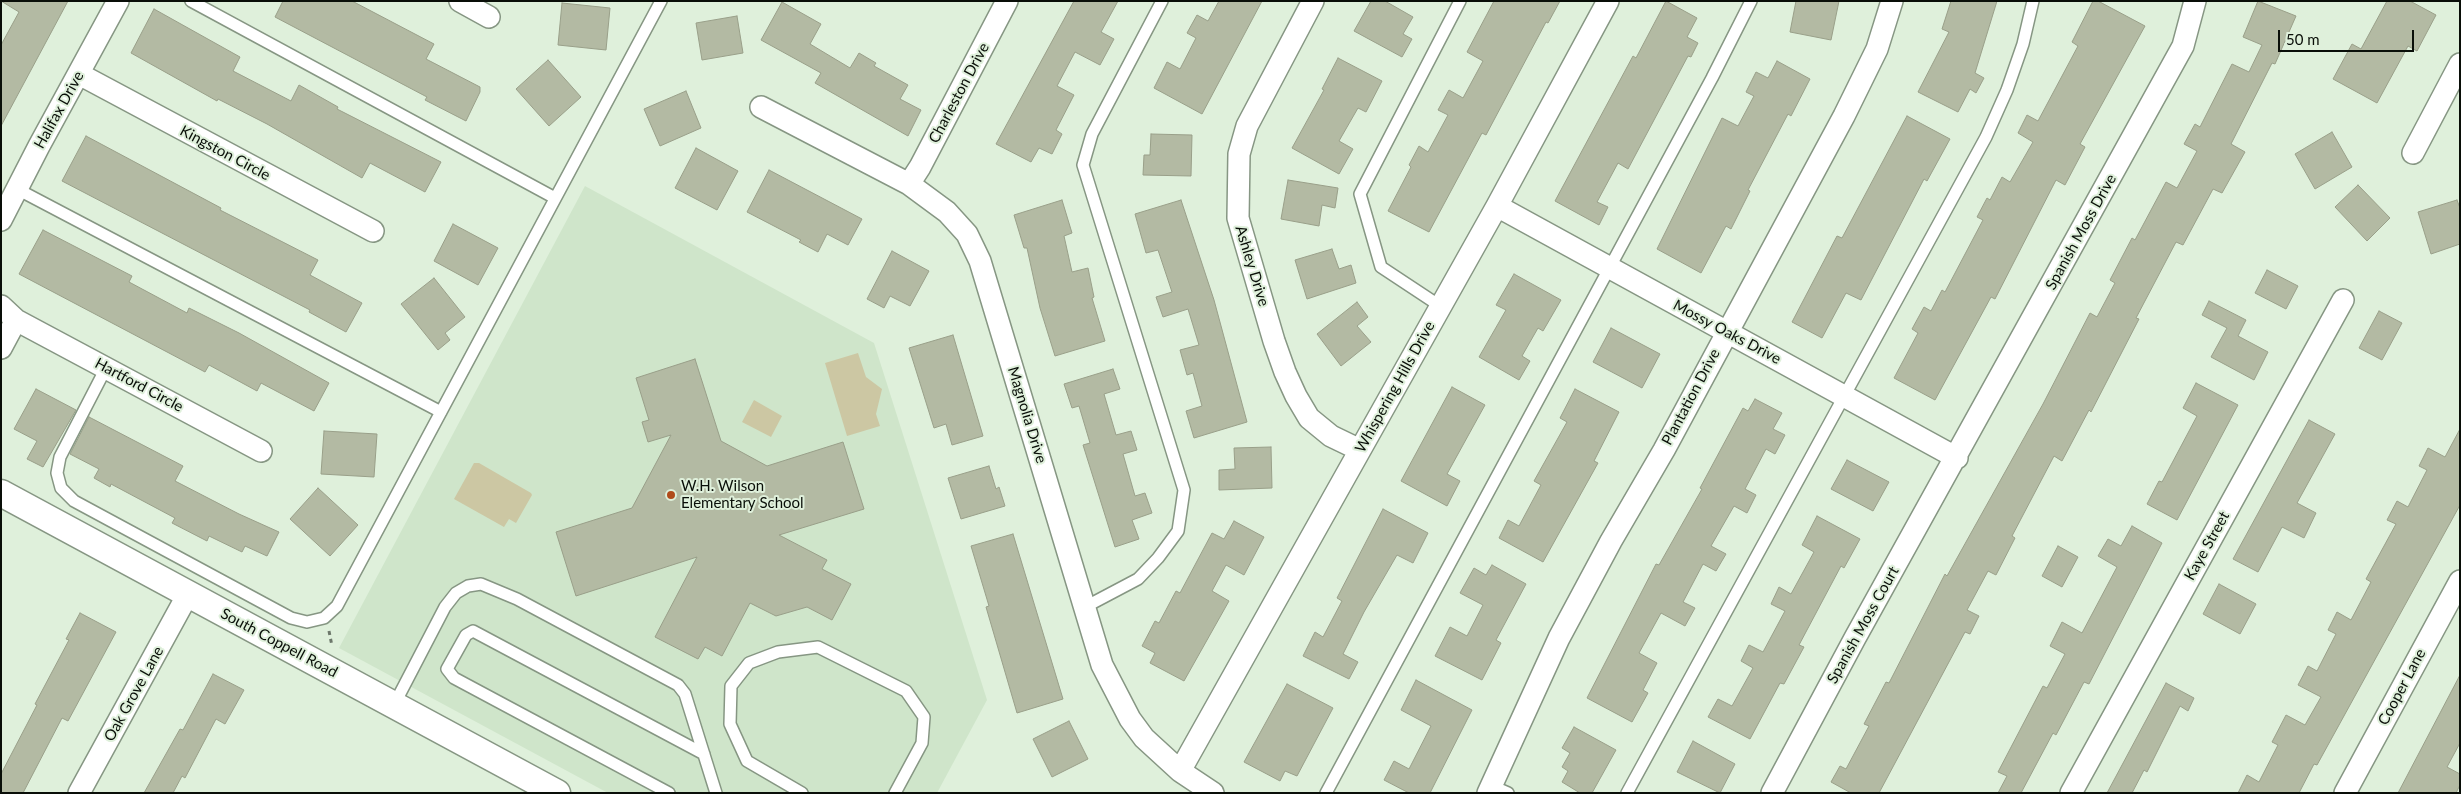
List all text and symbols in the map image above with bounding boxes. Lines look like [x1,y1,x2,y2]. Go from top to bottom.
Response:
scale bar [2281,20,2417,52]
text: 50 m [2286,30,2320,48]
street label: Charleston Drive [925,40,993,146]
street label: Halifax Drive [30,68,88,152]
street label: Kingston Circle [177,122,273,184]
street label: Spanish Moss Drive [2042,171,2120,293]
street label: Ashley Drive [1231,223,1273,309]
street label: Mossy Oaks Drive [1670,296,1784,368]
street label: Whispering Hills Drive [1351,318,1439,456]
street label: Plantation Drive [1658,346,1724,448]
street label: Hartford Circle [92,354,186,416]
street label: Magnolia Drive [1004,365,1050,465]
place label: W.H. Wilson Elementary School [681,477,804,512]
marker: W.H. Wilson Elementary School [665,489,677,501]
street label: Kaye Street [2181,508,2233,584]
street label: Spanish Moss Court [1823,563,1903,687]
street label: South Coppell Road [217,605,341,681]
street label: Oak Grove Lane [100,643,168,745]
street label: Cooper Lane [2374,646,2430,728]

